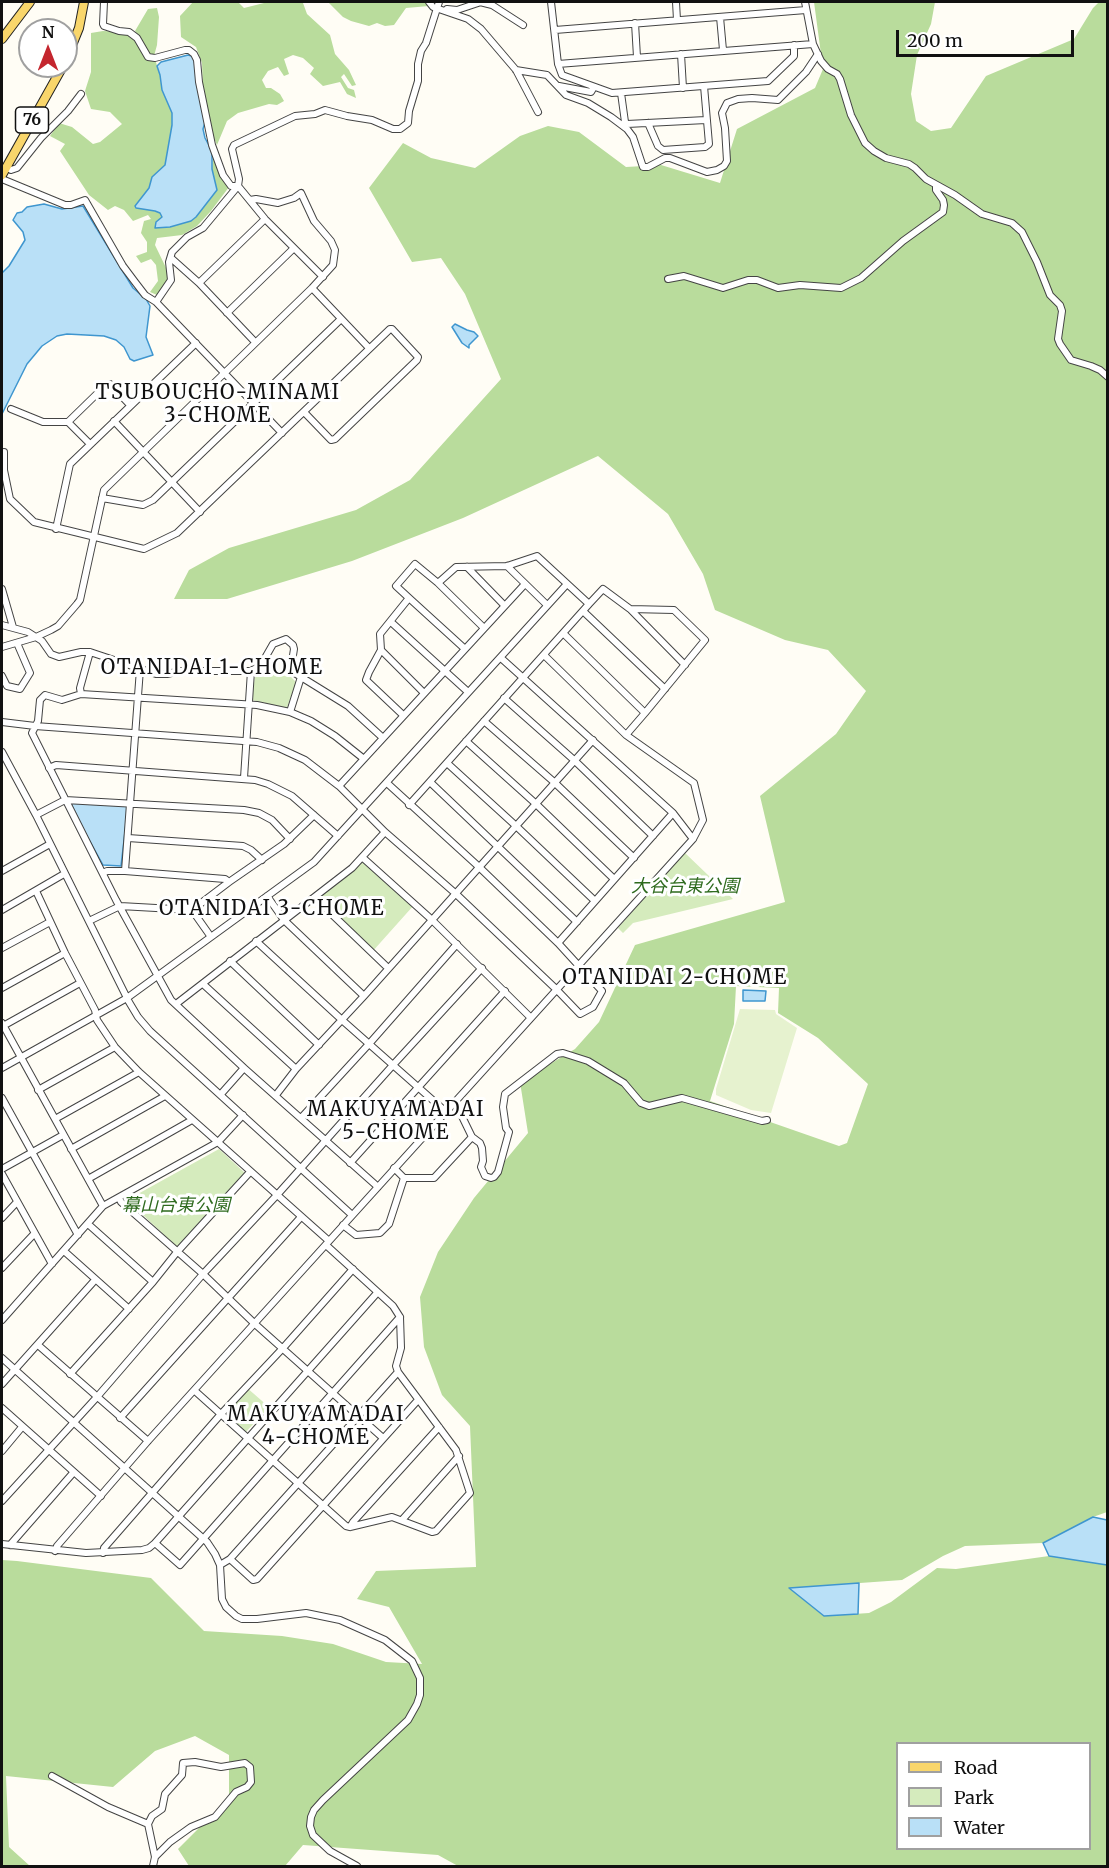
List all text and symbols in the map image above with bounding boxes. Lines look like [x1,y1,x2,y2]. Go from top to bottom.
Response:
north arrow [18,18,78,78]
scale bar [899,18,1078,56]
text: N [42,22,54,42]
text: 200 m [907,29,963,52]
road number: 76 [15,107,48,133]
district label: TSUBOUCHO-MINAMI 3-CHOME [96,381,340,428]
district label: OTANIDAI 1-CHOME [101,656,323,680]
park label: 大谷台東公園 [631,876,739,898]
district label: OTANIDAI 3-CHOME [159,897,385,921]
district label: OTANIDAI 2-CHOME [562,966,788,990]
district label: MAKUYAMADAI 5-CHOME [307,1098,485,1145]
park label: 幕山台東公園 [122,1195,230,1217]
district label: MAKUYAMADAI 4-CHOME [227,1403,405,1450]
legend [896,1742,1091,1850]
text: Road [954,1756,998,1779]
text: Park [954,1786,994,1809]
text: Water [954,1816,1005,1839]

